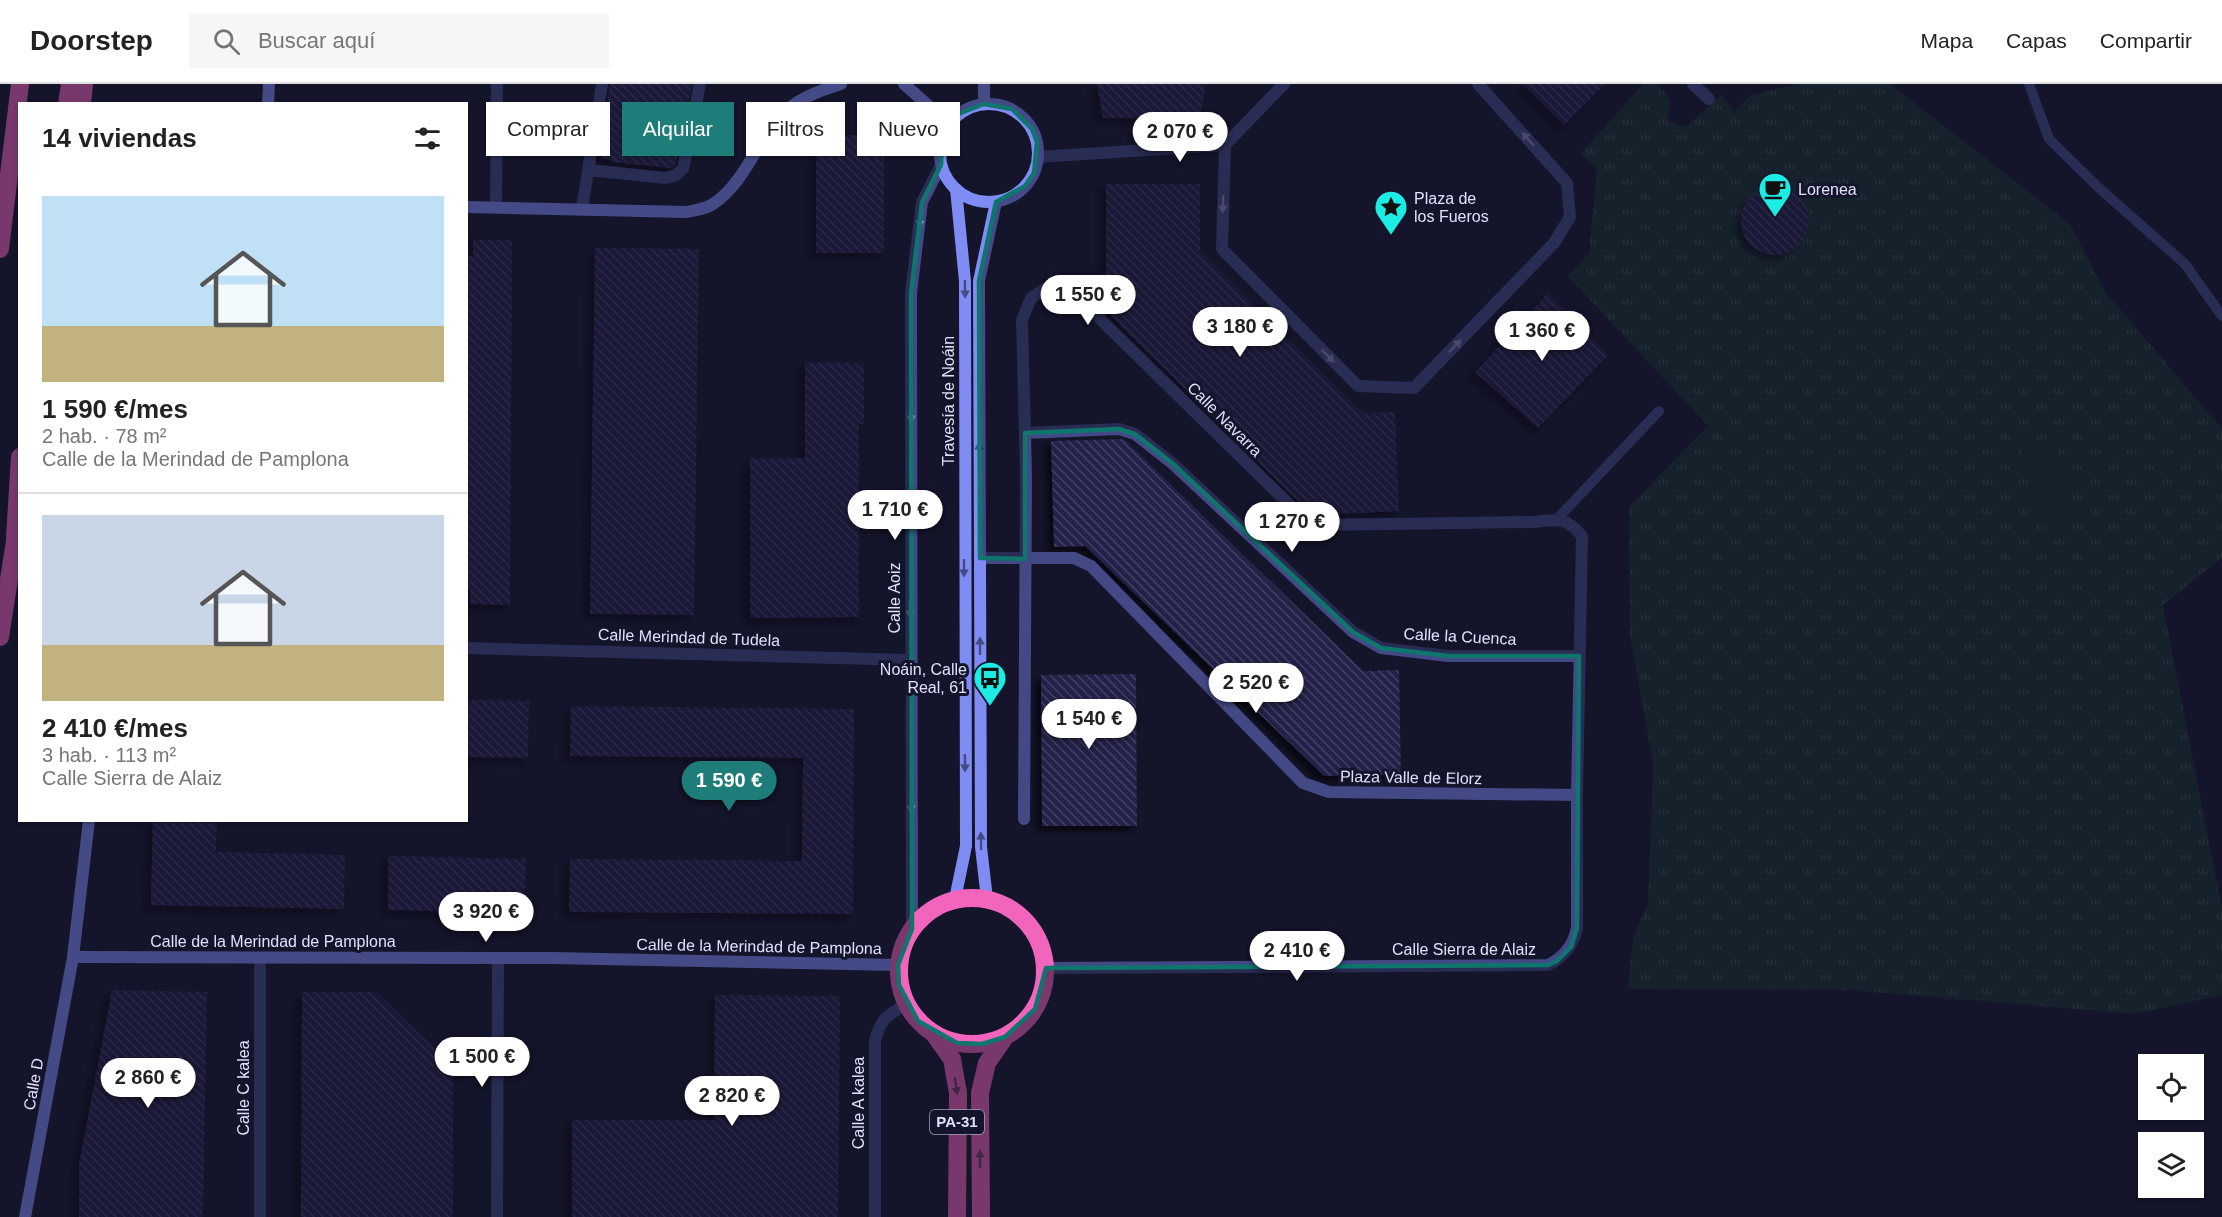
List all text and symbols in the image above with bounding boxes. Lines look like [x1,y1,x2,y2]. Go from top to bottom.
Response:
search box [189,14,609,68]
text: Doorstep [30,25,153,56]
icon: search [210,25,243,58]
text: Buscar aquí [258,28,375,53]
text: Mapa [1921,29,1973,52]
text: Capas [2006,29,2067,52]
text: Compartir [2100,29,2192,52]
chip: Comprar [486,102,610,156]
chip: Alquilar [622,102,734,156]
chip: Filtros [746,102,845,156]
chip: Nuevo [857,102,960,156]
pin: 2 070 € [1125,112,1235,163]
text: 2 070 € [1147,120,1213,142]
icon: filters [411,122,444,155]
text: 14 viviendas [42,123,197,153]
one-way arrow [1522,132,1535,147]
cafe icon: Lorenea [1757,171,1793,218]
place label: Lorenea [1798,181,1857,198]
place icon: Plaza de los Fueros [1373,189,1409,236]
place label: Plaza de los Fueros [1414,190,1489,225]
one-way arrow [1219,194,1228,213]
one-way arrow [916,210,925,229]
icon: home [189,235,297,343]
pin: 1 550 € [1033,275,1143,326]
one-way arrow [960,280,969,299]
text: 1 550 € [1055,283,1121,305]
pin: 3 180 € [1185,307,1295,358]
pin: 1 360 € [1487,311,1597,362]
text: 3 180 € [1207,315,1273,337]
text: 1 360 € [1509,319,1575,341]
street label: Travesía de Noáin [940,336,957,466]
one-way arrow [1447,339,1461,353]
one-way arrow [1321,348,1335,363]
street label: Calle Navarra [1184,379,1265,460]
text: 1 590 €/mes [42,394,188,424]
one-way arrow [906,404,916,423]
text: 2 hab. · 78 m² [42,425,167,447]
one-way arrow [975,441,984,460]
text: Calle de la Merindad de Pamplona [42,448,349,470]
pin: 1 710 € [840,490,950,541]
text: 1 710 € [862,498,928,520]
pin: 1 270 € [1237,502,1347,553]
text: 1 270 € [1259,510,1325,532]
icon: home [189,554,297,662]
one-way arrow [959,559,969,578]
street label: Calle Aoiz [886,562,903,634]
one-way arrow [905,599,915,618]
street label: Calle la Cuenca [1403,625,1517,648]
street label: Calle Merindad de Tudela [598,626,780,649]
one-way arrow [975,636,985,655]
bus stop icon: Noáin, Calle Real, 61 [972,660,1008,707]
place label: Noáin, Calle Real, 61 [880,661,967,696]
pin: 2 520 € [1201,663,1311,714]
text: 2 520 € [1223,671,1289,693]
pin: 1 540 € [1034,699,1144,750]
text: 1 540 € [1056,707,1122,729]
text: 2 410 €/mes [42,713,188,743]
text: 3 hab. · 113 m² [42,744,176,766]
one-way arrow [960,754,970,773]
pin: 1 590 € [674,761,784,812]
text: Calle Sierra de Alaiz [42,767,222,789]
street label: Plaza Valle de Elorz [1340,768,1482,787]
text: 1 590 € [696,769,762,791]
one-way arrow [906,794,916,813]
one-way arrow [977,831,986,850]
pin: 3 920 € [431,892,541,943]
text: 3 920 € [453,900,519,922]
pin: 2 410 € [1242,931,1352,982]
street label: Calle de la Merindad de Pamplona [150,933,396,950]
street label: Calle de la Merindad de Pamplona [636,936,882,957]
text: 2 410 € [1264,939,1330,961]
street label: Calle Sierra de Alaiz [1392,941,1536,958]
pin: 1 500 € [427,1037,537,1088]
street label: Calle C kalea [235,1040,252,1136]
text: 1 500 € [449,1045,515,1067]
map controls [2138,1054,2204,1198]
button: locate [2138,1054,2204,1120]
street label: Calle D [21,1057,46,1111]
street label: Calle A kalea [850,1057,867,1149]
pin: 2 860 € [93,1058,203,1109]
text: 2 860 € [115,1066,181,1088]
pin: 2 820 € [677,1076,787,1127]
one-way arrow [952,1077,961,1096]
text: 2 820 € [699,1084,765,1106]
road number: PA-31 [930,1110,984,1134]
button: layers [2138,1132,2204,1198]
one-way arrow [975,1149,985,1168]

